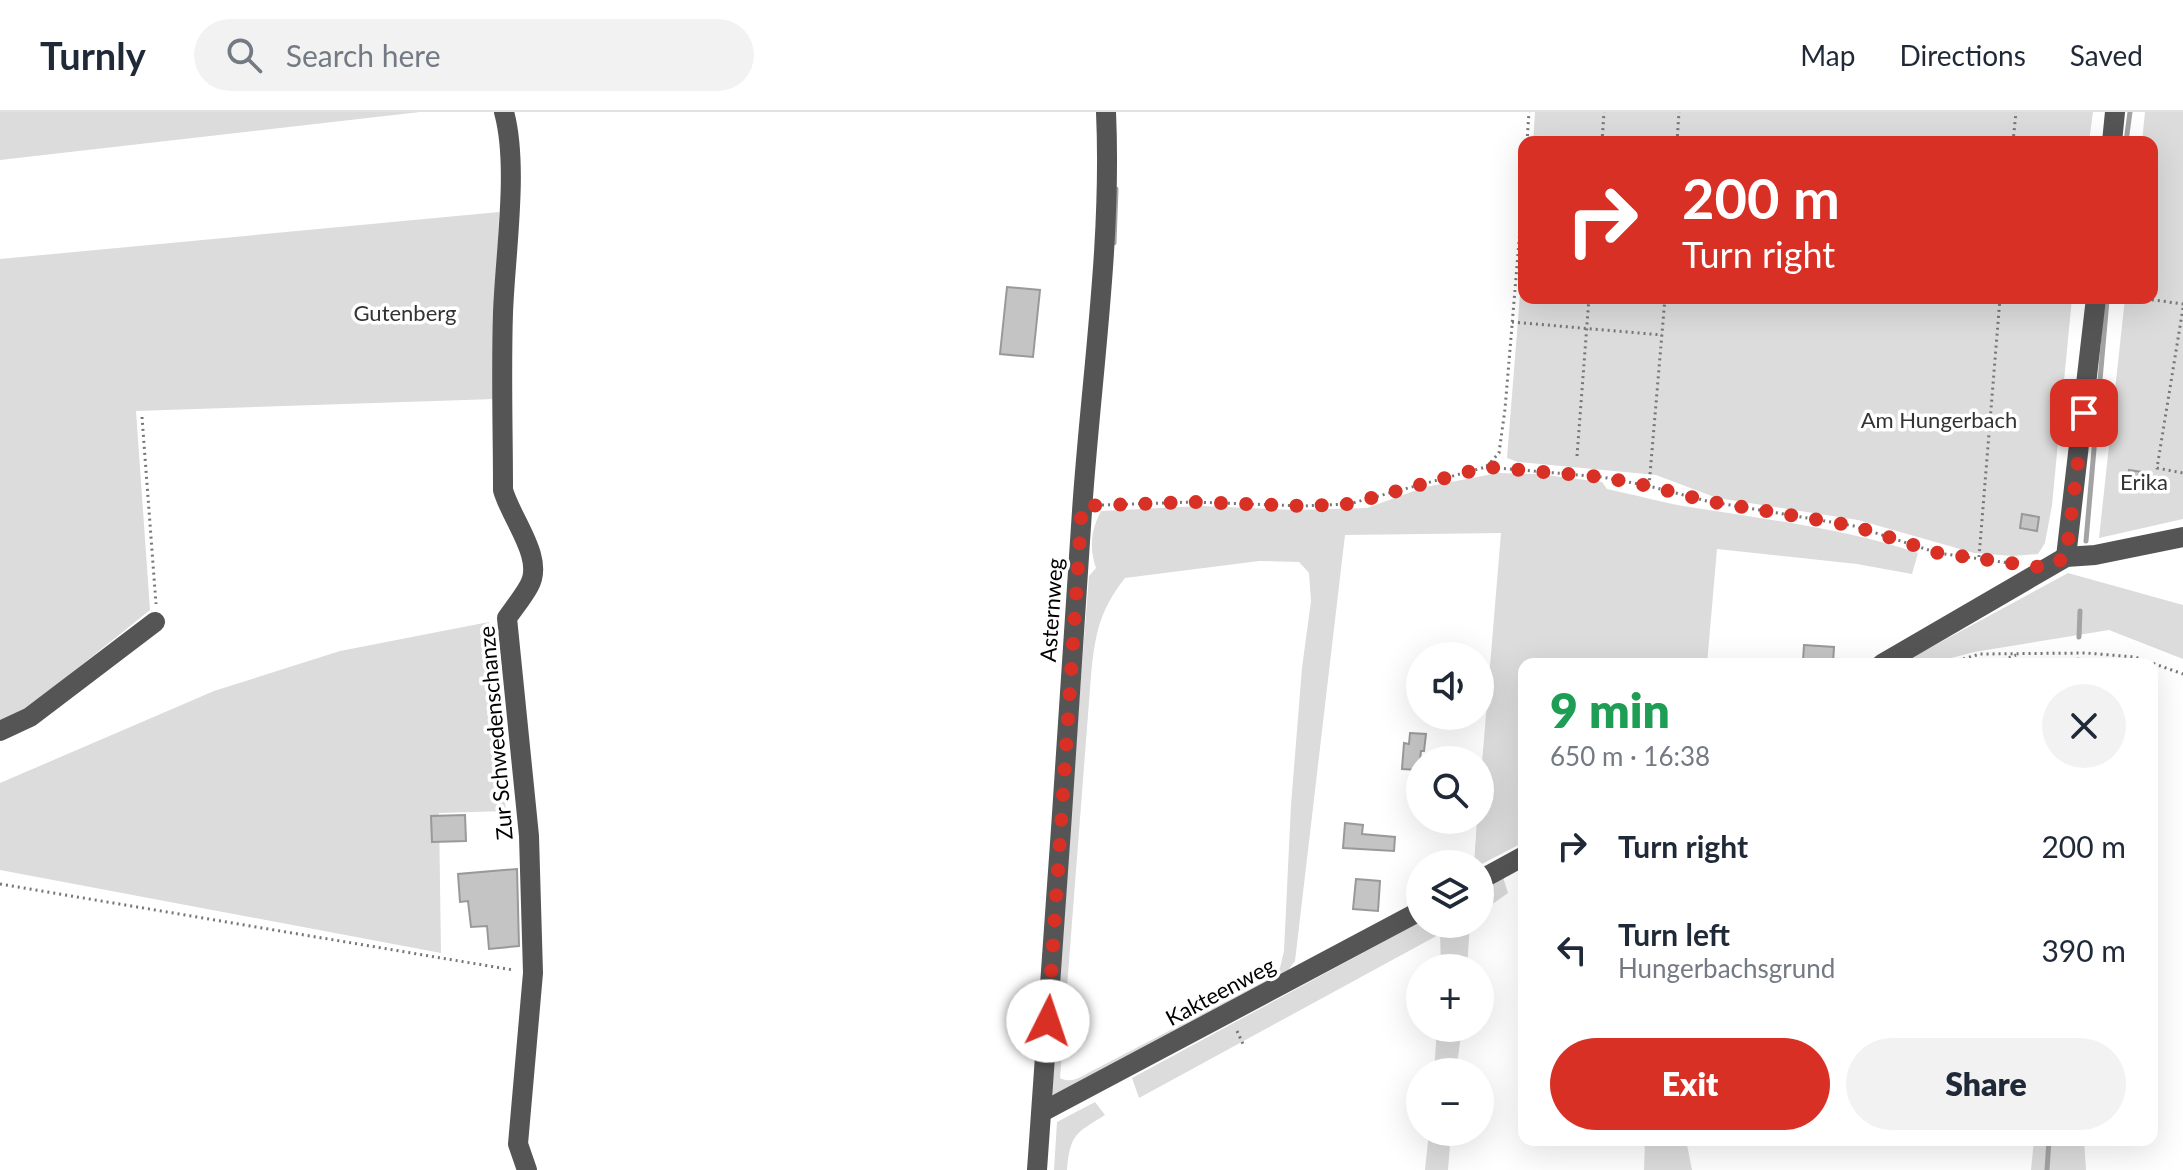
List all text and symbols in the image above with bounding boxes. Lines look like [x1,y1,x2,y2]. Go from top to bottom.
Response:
search box [194,19,754,91]
text: Turnly [40,32,146,78]
icon: search [222,33,266,77]
text: Search here [286,37,441,73]
text: Map [1800,38,1855,72]
text: Directions [1899,38,2026,72]
text: Saved [2070,38,2143,72]
text: 200 m [1682,164,1840,231]
icon: right [1550,168,1654,272]
text: Turn right [1682,232,1835,276]
park label: Gutenberg [353,299,457,326]
pin [2050,379,2118,447]
icon: arrive [2062,391,2106,435]
park label: Am Hungerbach [1861,406,2017,433]
park label: Erika [2120,468,2168,495]
street label: Asternweg [1034,557,1068,663]
street label: Zur Schwedenschanze [472,625,518,841]
map controls [1406,642,1494,1146]
button: sound [1406,642,1494,730]
text: 9 min [1550,681,1670,738]
button: close [2042,684,2126,768]
text: 650 m · 16:38 [1550,740,1710,772]
button: search [1406,746,1494,834]
icon: right [1550,824,1594,868]
text: Turn right [1618,828,1748,864]
text: 200 m [2041,828,2126,864]
button: layers [1406,850,1494,938]
text: Turn left [1618,916,1730,952]
icon: left [1550,928,1594,972]
text: 390 m [2041,932,2126,968]
street label: Kakteenweg [1161,951,1279,1031]
text: Hungerbachsgrund [1618,952,1835,984]
button: + [1406,954,1494,1042]
position arrow [1006,979,1090,1063]
button: Exit [1550,1038,1830,1130]
button: Share [1846,1038,2126,1130]
button: − [1406,1058,1494,1146]

